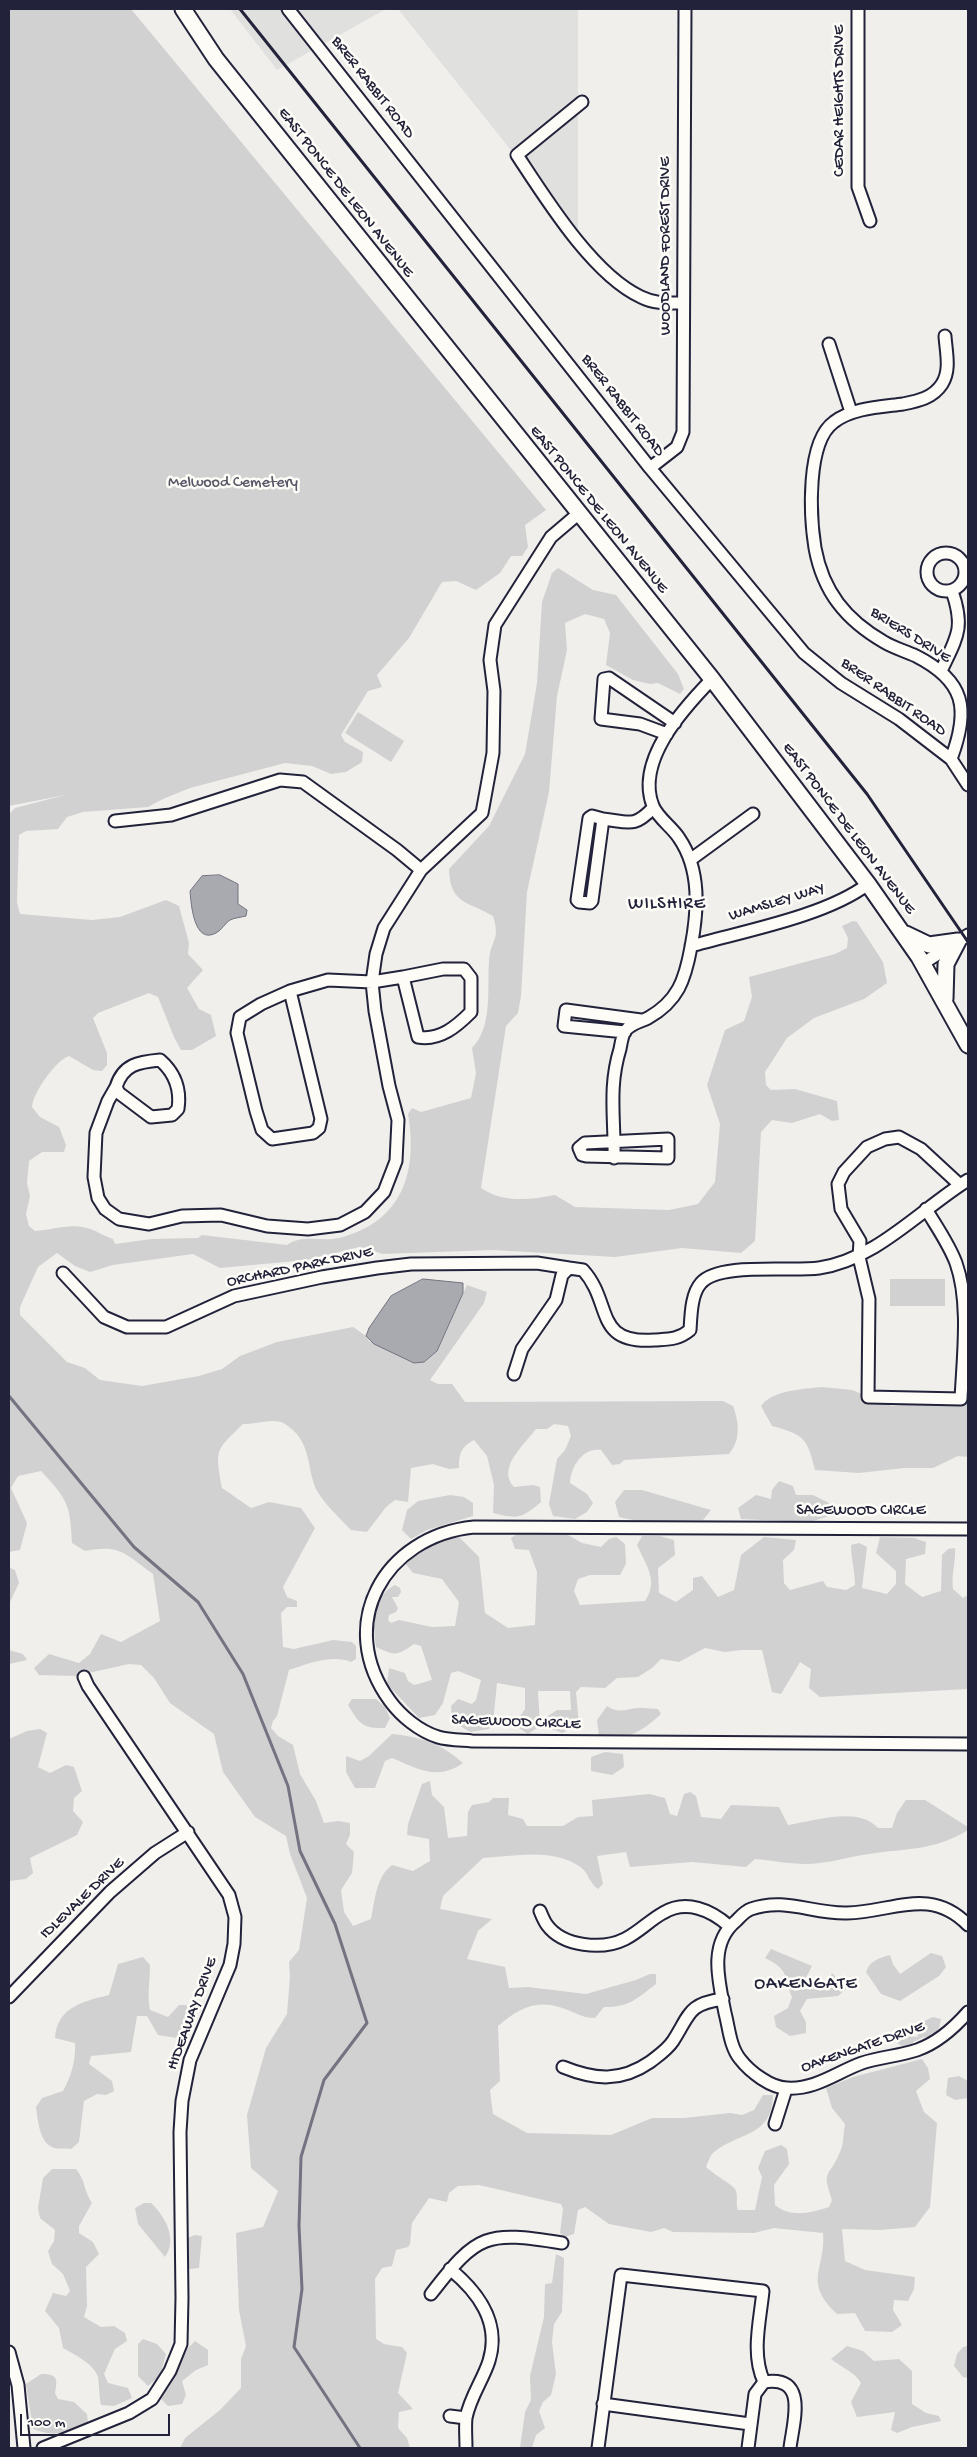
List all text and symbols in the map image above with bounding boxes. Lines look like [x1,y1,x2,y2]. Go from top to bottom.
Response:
street label: CEDAR HEIGHTS DRIVE [831,25,851,177]
street label: BRER RABBIT ROAD [326,33,418,143]
street label: EAST PONCE DE LEON AVENUE [273,104,417,282]
street label: WOODLAND FOREST DRIVE [657,157,677,335]
street label: BRER RABBIT ROAD [576,351,668,461]
street label: EAST PONCE DE LEON AVENUE [524,422,672,598]
park label: Melwood Cemetery [168,474,298,494]
street label: BRIERS DRIVE [866,604,954,668]
street label: BRER RABBIT ROAD [836,654,950,742]
street label: EAST PONCE DE LEON AVENUE [777,739,919,919]
street label: WAMSLEY WAY [727,879,827,927]
district label: WILSHIRE [627,894,707,916]
street label: ORCHARD PARK DRIVE [225,1243,375,1293]
street label: SAGEWOOD CIRCLE [796,1502,926,1522]
street label: SAGEWOOD CIRCLE [451,1711,581,1735]
street label: IDLEVALE DRIVE [37,1854,129,1944]
street label: HIDEAWAY DRIVE [164,1955,222,2073]
district label: OAKENGATE [753,1974,859,1996]
street label: OAKENGATE DRIVE [799,2018,927,2078]
scale bar [22,2404,172,2436]
text: 100 m [28,2414,65,2432]

